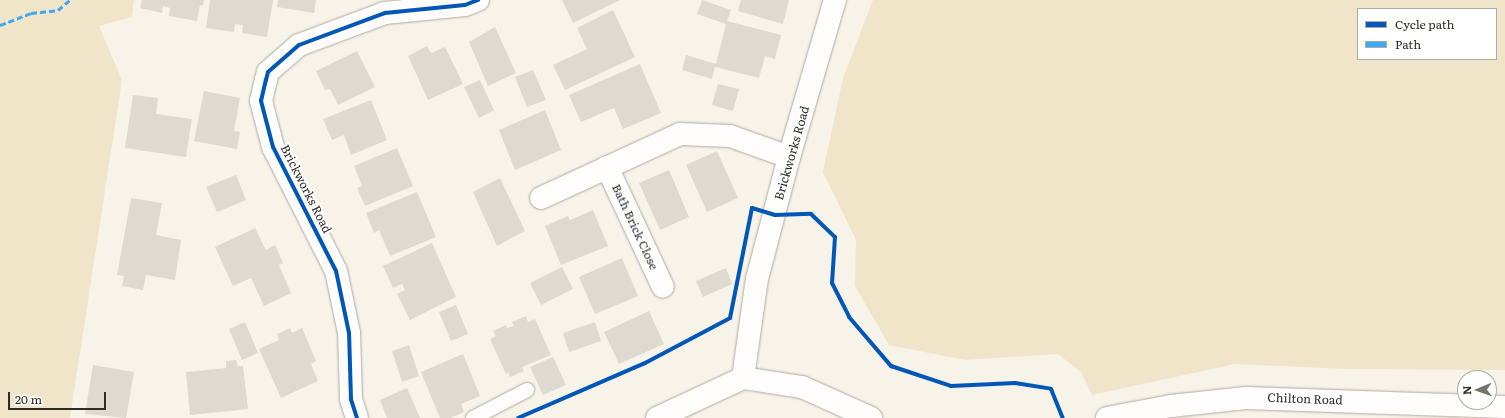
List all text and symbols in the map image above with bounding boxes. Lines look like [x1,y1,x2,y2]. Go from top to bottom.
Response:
legend [1357,8,1497,60]
text: Cycle path [1395,15,1455,33]
text: Path [1395,35,1421,53]
street label: Brickworks Road [772,104,812,202]
street label: Brickworks Road [277,142,335,236]
street label: Bath Brick Close [609,182,661,272]
north arrow [1457,370,1497,410]
scale bar [10,384,108,410]
text: N [1458,385,1474,395]
text: 20 m [15,390,42,408]
street label: Chilton Road [1267,390,1343,408]

